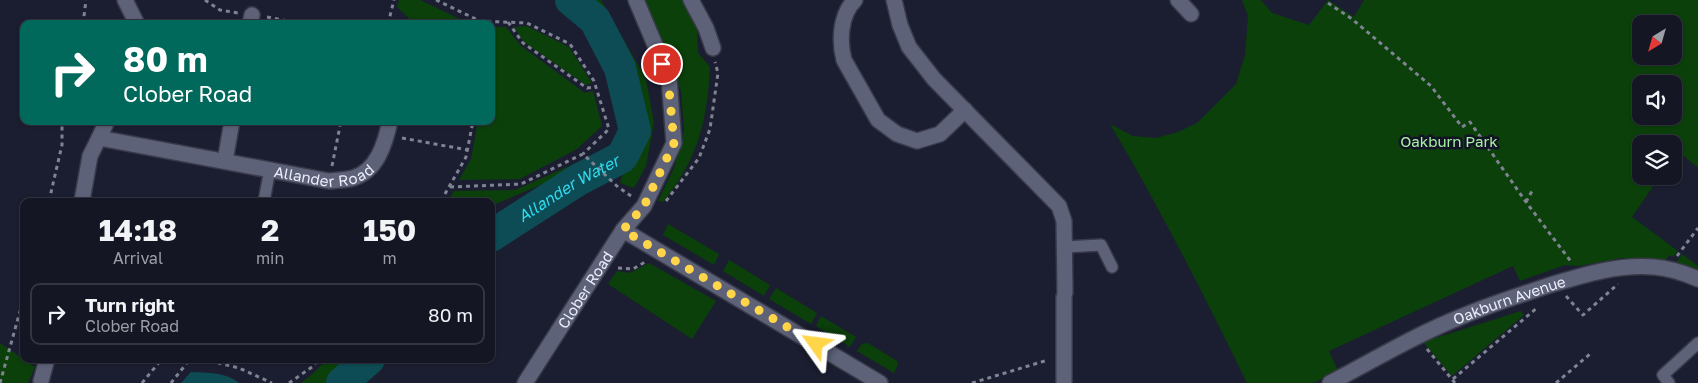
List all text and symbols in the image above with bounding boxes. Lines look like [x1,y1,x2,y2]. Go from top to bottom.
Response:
north arrow [1632,15,1682,65]
map controls [1632,15,1682,185]
text: 80 m [123,38,208,80]
icon: right [40,40,105,105]
pin [641,43,683,85]
icon: arrive [648,50,676,78]
button: sound [1632,75,1682,125]
text: Clober Road [123,80,252,107]
park label: Oakburn Park [1400,132,1498,150]
button: layers [1632,135,1682,185]
water label: Allander Water [514,149,625,226]
street label: Allander Road [273,160,377,190]
text: 14:18 [99,212,177,248]
text: 2 [261,212,279,248]
text: 150 [363,212,416,248]
text: Arrival [113,248,163,268]
text: min [256,248,284,268]
text: m [383,248,397,268]
street label: Clober Road [553,248,616,332]
street label: Oakburn Avenue [1450,272,1568,328]
text: Turn right [85,293,175,316]
icon: right [42,300,70,328]
text: 80 m [428,303,473,326]
text: Clober Road [85,316,179,336]
position arrow [789,317,841,369]

